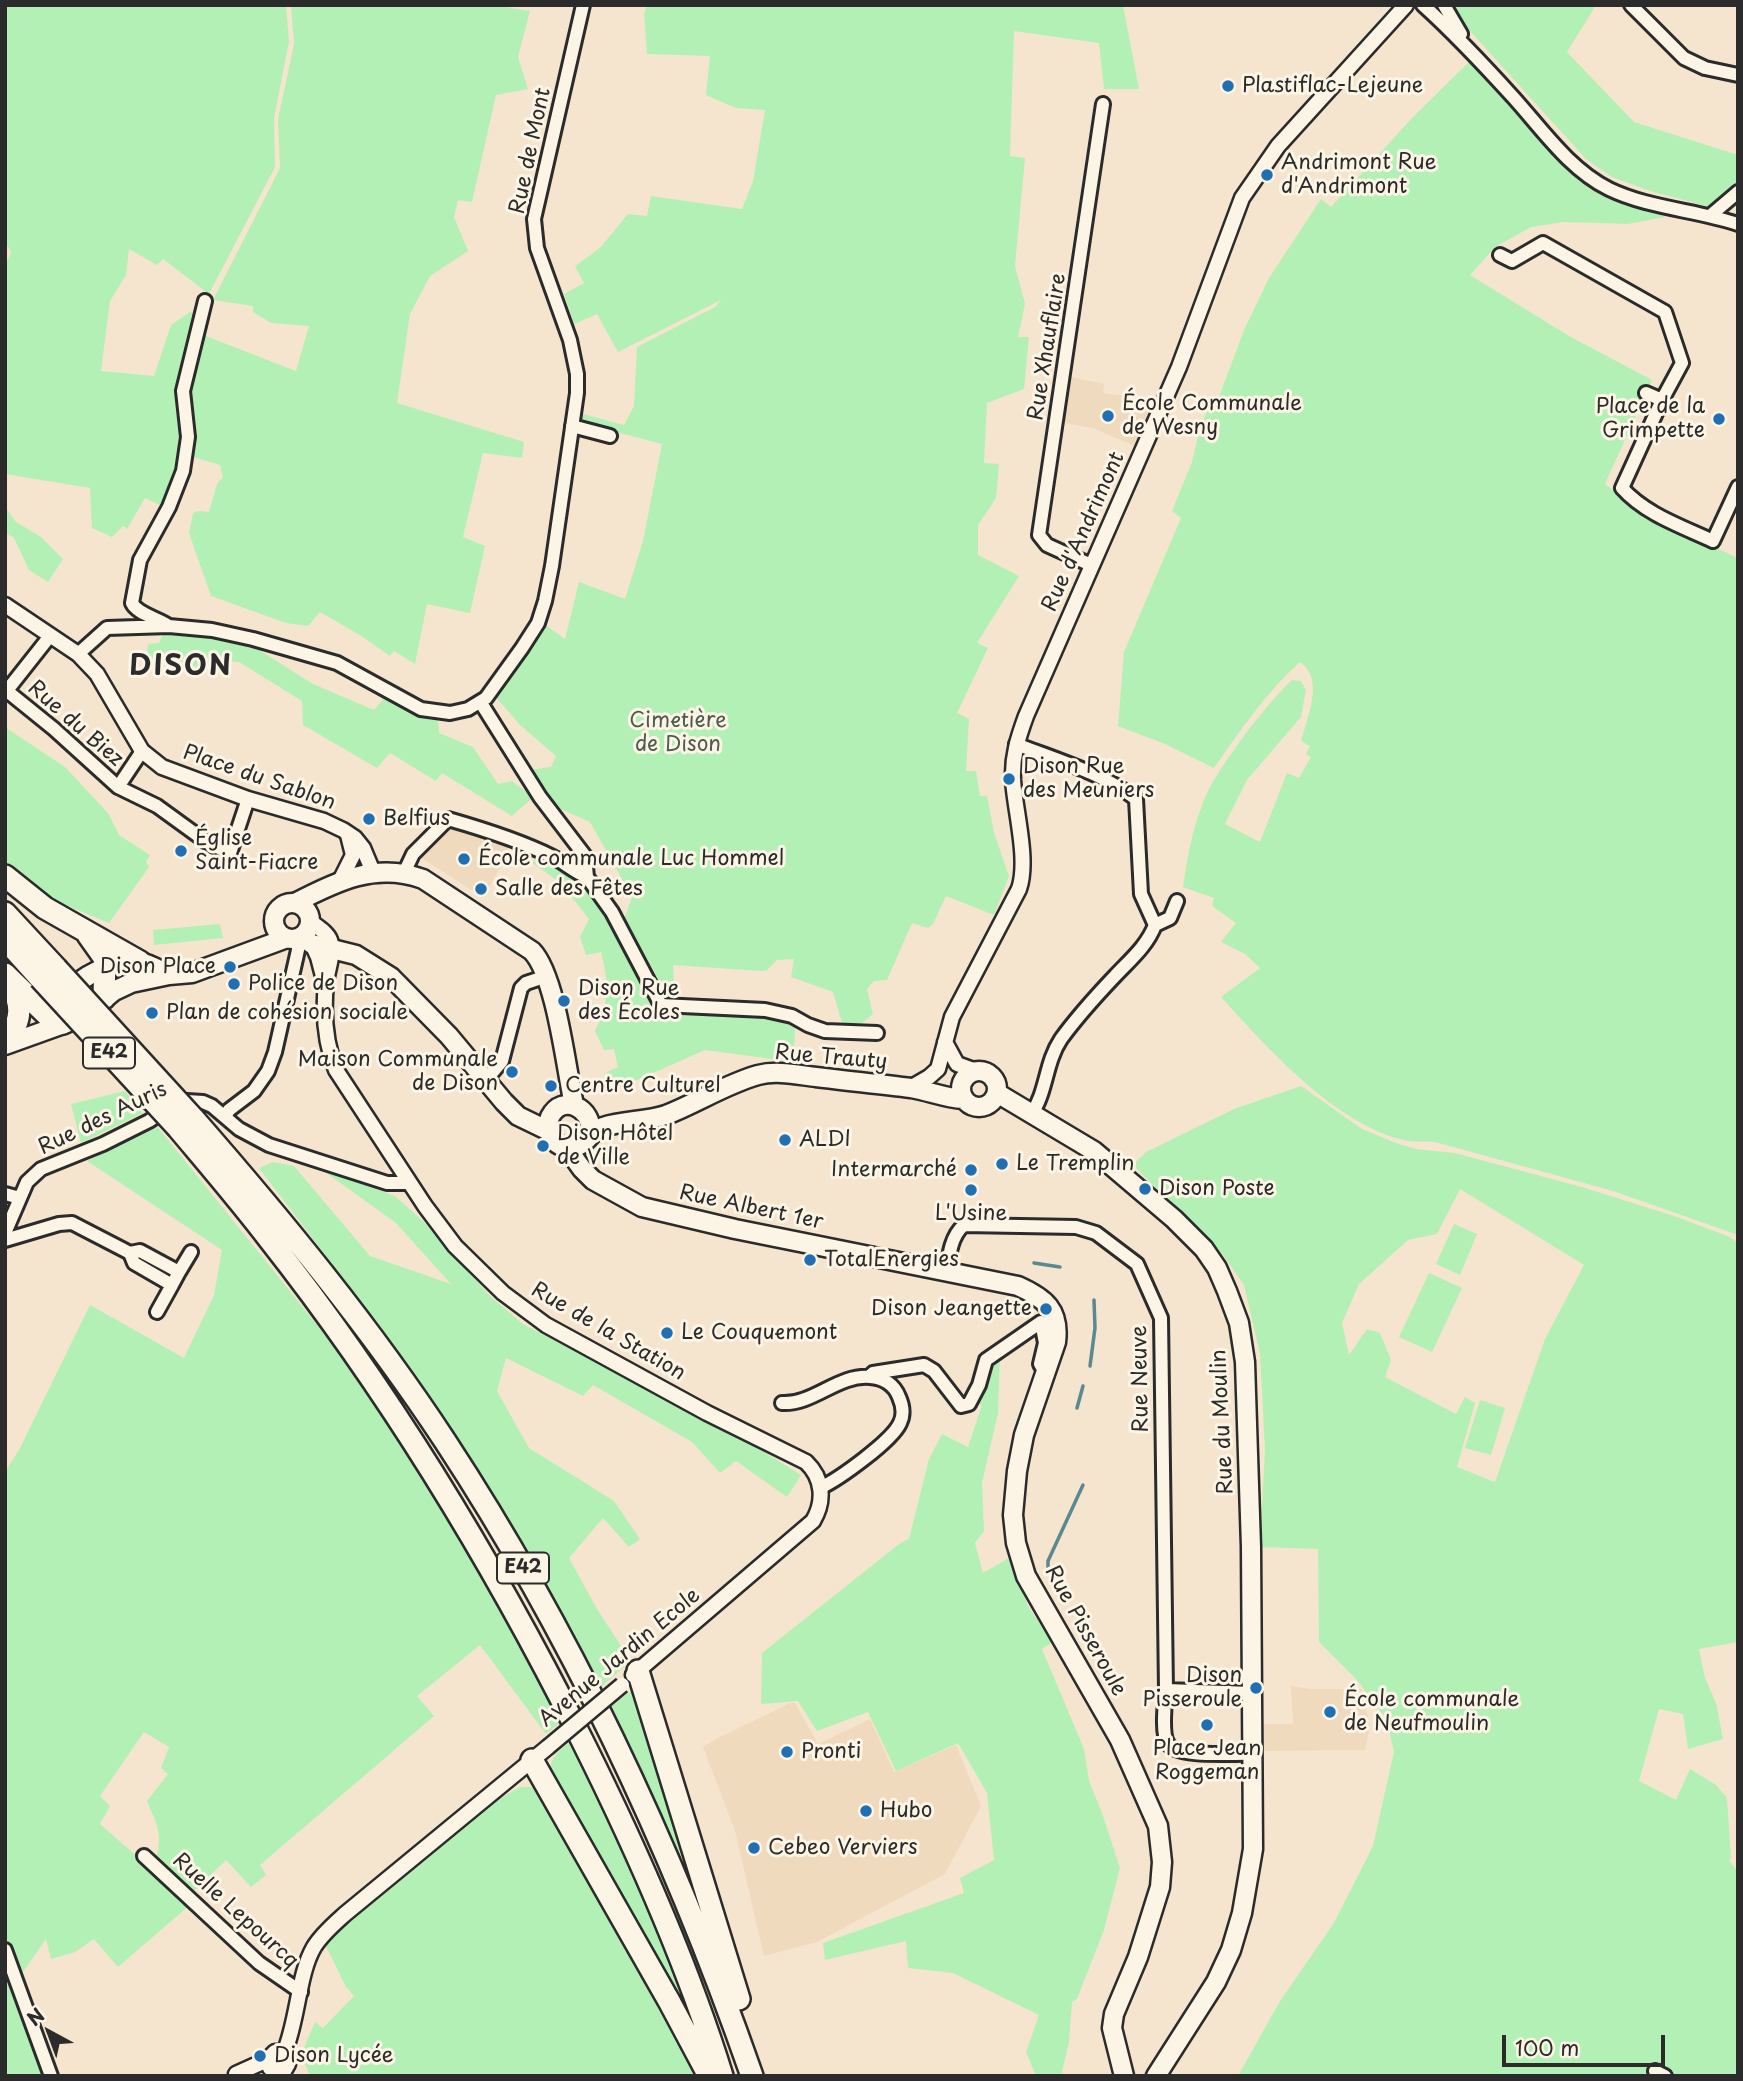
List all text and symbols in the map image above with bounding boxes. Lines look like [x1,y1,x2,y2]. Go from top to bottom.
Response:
place label: Plastiflac-Lejeune [1242,73,1423,99]
marker: Plastiflac-Lejeune [1220,78,1236,94]
street label: Rue de Mont [505,86,557,216]
place label: Andrimont Rue d'Andrimont [1281,150,1436,200]
marker: Andrimont Rue d'Andrimont [1259,167,1275,183]
street label: Rue Xhauflaire [1024,272,1072,422]
place label: École Communale de Wesny [1122,391,1302,441]
place label: Place de la Grimpette [1596,394,1705,444]
marker: École Communale de Wesny [1100,408,1116,424]
marker: Place de la Grimpette [1711,411,1727,427]
street label: Rue d'Andrimont [1037,448,1131,616]
district label: DISON [129,650,233,684]
street label: Rue du Biez [22,676,128,772]
park label: Cimetière de Dison [629,708,727,758]
street label: Place du Sablon [179,740,339,816]
place label: Dison Rue des Meuniers [1023,754,1154,804]
marker: Dison Rue des Meuniers [1001,771,1017,787]
place label: Belfius [383,806,450,832]
marker: Belfius [361,811,377,827]
place label: Église Saint-Fiacre [195,826,319,876]
marker: Église Saint-Fiacre [173,843,189,859]
place label: École communale Luc Hommel [478,846,784,872]
marker: École communale Luc Hommel [456,851,472,867]
place label: Salle des Fêtes [495,876,643,902]
marker: Salle des Fêtes [473,881,489,897]
place label: Dison Place [100,954,216,980]
marker: Dison Place [222,959,238,975]
place label: Police de Dison [248,971,398,997]
marker: Police de Dison [226,976,242,992]
place label: Dison Rue des Écoles [578,976,680,1026]
marker: Dison Rue des Écoles [556,993,572,1009]
place label: Plan de cohésion sociale [166,1000,408,1026]
marker: Plan de cohésion sociale [144,1005,160,1021]
road number: E42 [83,1037,135,1068]
street label: Rue Trauty [774,1041,888,1075]
place label: Maison Communale de Dison [298,1047,498,1097]
marker: Maison Communale de Dison [504,1064,520,1080]
place label: Centre Culturel [565,1073,721,1099]
street label: Rue des Auris [35,1077,171,1161]
marker: Centre Culturel [543,1078,559,1094]
place label: Dison Hôtel de Ville [557,1121,673,1171]
place label: ALDI [799,1127,851,1153]
marker: ALDI [777,1132,793,1148]
marker: Dison Hôtel de Ville [535,1138,551,1154]
place label: Le Tremplin [1016,1151,1135,1177]
marker: Le Tremplin [994,1156,1010,1172]
place label: Intermarché [831,1157,957,1183]
marker: Intermarché [963,1162,979,1178]
place label: Dison Poste [1159,1176,1275,1202]
street label: Rue Albert 1er [677,1180,825,1236]
marker: Dison Poste [1137,1181,1153,1197]
marker: L'Usine [963,1182,979,1198]
place label: L'Usine [935,1201,1007,1227]
place label: TotalEnergies [824,1247,959,1273]
marker: TotalEnergies [802,1252,818,1268]
street label: Rue de la Station [526,1278,690,1386]
place label: Dison Jeangette [871,1296,1032,1322]
marker: Dison Jeangette [1038,1301,1054,1317]
place label: Le Couquemont [681,1320,837,1346]
marker: Le Couquemont [659,1325,675,1341]
street label: Rue Neuve [1127,1325,1155,1433]
street label: Rue du Moulin [1207,1349,1239,1495]
road number: E42 [497,1552,549,1584]
street label: Rue Pisseroule [1039,1561,1131,1701]
street label: Avenue Jardin Ecole [534,1583,706,1733]
place label: Dison Pisseroule [1143,1663,1242,1713]
marker: Dison Pisseroule [1248,1680,1264,1696]
place label: École communale de Neufmoulin [1344,1687,1519,1737]
marker: École communale de Neufmoulin [1322,1704,1338,1720]
marker: Place Jean Roggeman [1199,1717,1215,1733]
place label: Place Jean Roggeman [1153,1736,1261,1786]
place label: Pronti [801,1739,861,1765]
marker: Pronti [779,1744,795,1760]
place label: Hubo [880,1798,932,1824]
marker: Hubo [858,1803,874,1819]
place label: Cebeo Verviers [768,1835,918,1861]
marker: Cebeo Verviers [746,1840,762,1856]
street label: Ruelle Lepourcq [167,1848,303,1974]
north arrow [14,1997,84,2067]
text: N [20,2001,50,2032]
scale bar [1505,2022,1668,2066]
text: 100 m [1515,2031,1579,2063]
place label: Dison Lycée [274,2043,394,2069]
marker: Dison Lycée [252,2048,268,2064]

